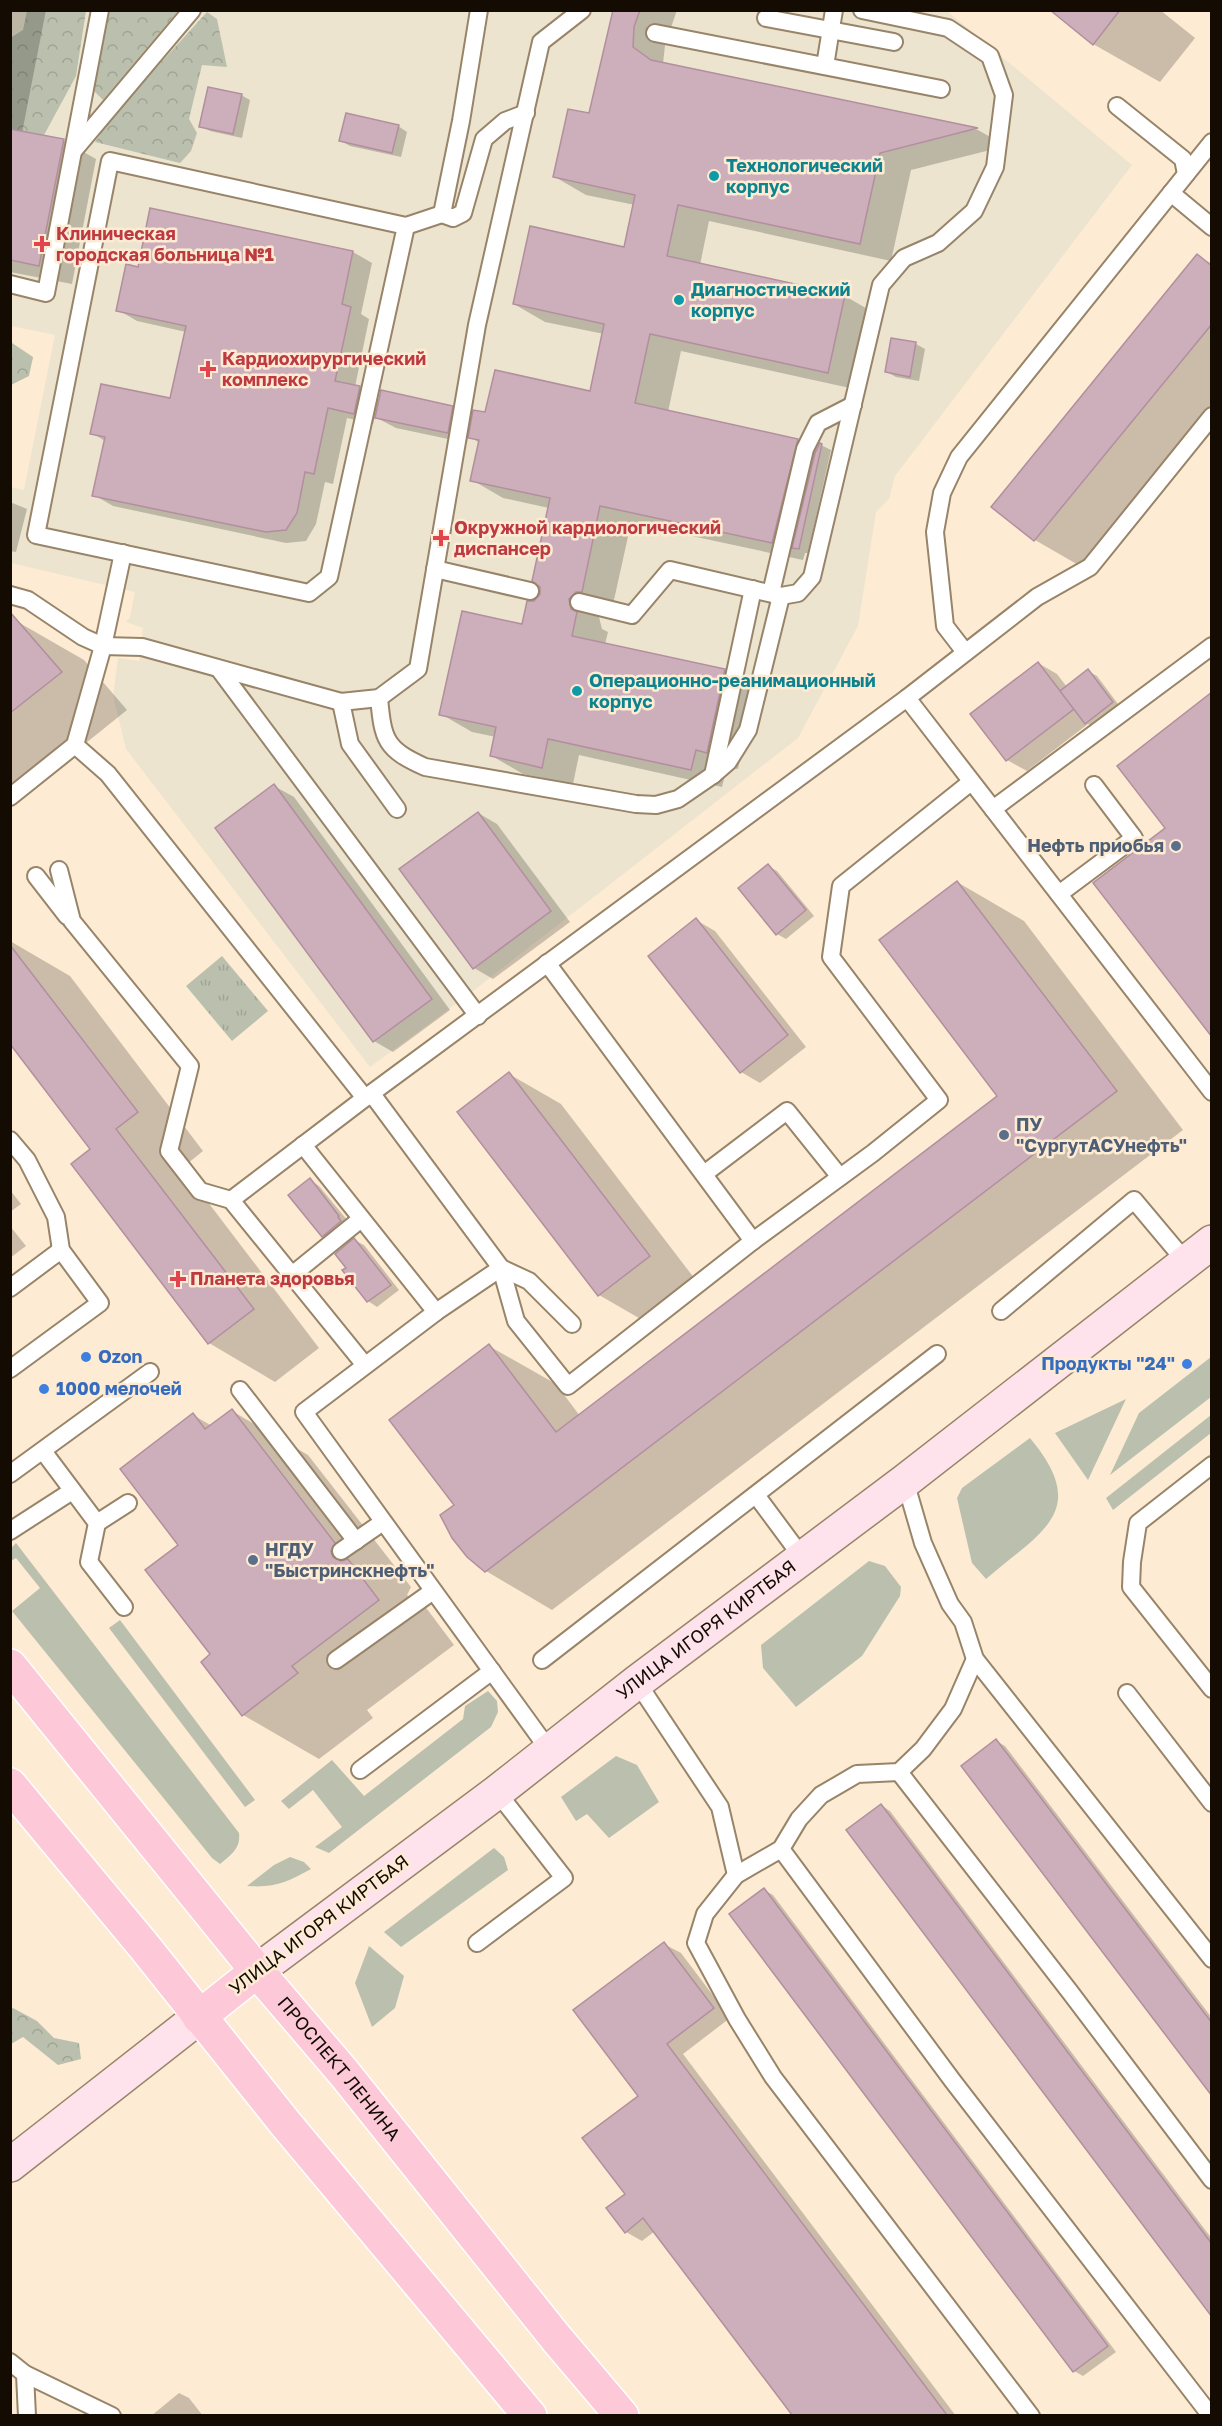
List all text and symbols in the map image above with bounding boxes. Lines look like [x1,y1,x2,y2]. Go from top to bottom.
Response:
place label: Технологический корпус [726,154,883,197]
marker: Технологический корпус [707,169,721,183]
place label: Клиническая городская больница №1 [56,222,274,265]
marker: Клиническая городская больница №1 [33,235,51,253]
place label: Диагностический корпус [691,278,850,321]
marker: Диагностический корпус [672,293,686,307]
place label: Кардиохирургический комплекс [222,347,426,390]
marker: Кардиохирургический комплекс [199,360,217,378]
place label: Окружной кардиологический диспансер [454,516,721,559]
marker: Окружной кардиологический диспансер [432,529,450,547]
place label: Операционно-реанимационный корпус [589,669,876,712]
marker: Операционно-реанимационный корпус [570,684,584,698]
place label: Нефть приобья [1027,834,1164,856]
marker: Нефть приобья [1169,839,1183,853]
place label: ПУ "СургутАСУнефть" [1016,1113,1187,1156]
marker: ПУ "СургутАСУнефть" [997,1128,1011,1142]
place label: Планета здоровья [190,1267,355,1289]
marker: Планета здоровья [171,1272,185,1286]
place label: Ozon [98,1345,143,1367]
marker: Ozon [79,1350,93,1364]
place label: Продукты "24" [1041,1352,1175,1374]
marker: Продукты "24" [1180,1357,1194,1371]
place label: 1000 мелочей [56,1377,182,1399]
marker: 1000 мелочей [37,1382,51,1396]
place label: НГДУ "Быстринскнефть" [265,1538,435,1581]
marker: НГДУ "Быстринскнефть" [246,1553,260,1567]
street label: УЛИЦА ИГОРЯ КИРТБАЯ [612,1555,800,1704]
street label: УЛИЦА ИГОРЯ КИРТБАЯ [224,1850,412,1999]
street label: ПРОСПЕКТ ЛЕНИНА [274,1992,406,2145]

